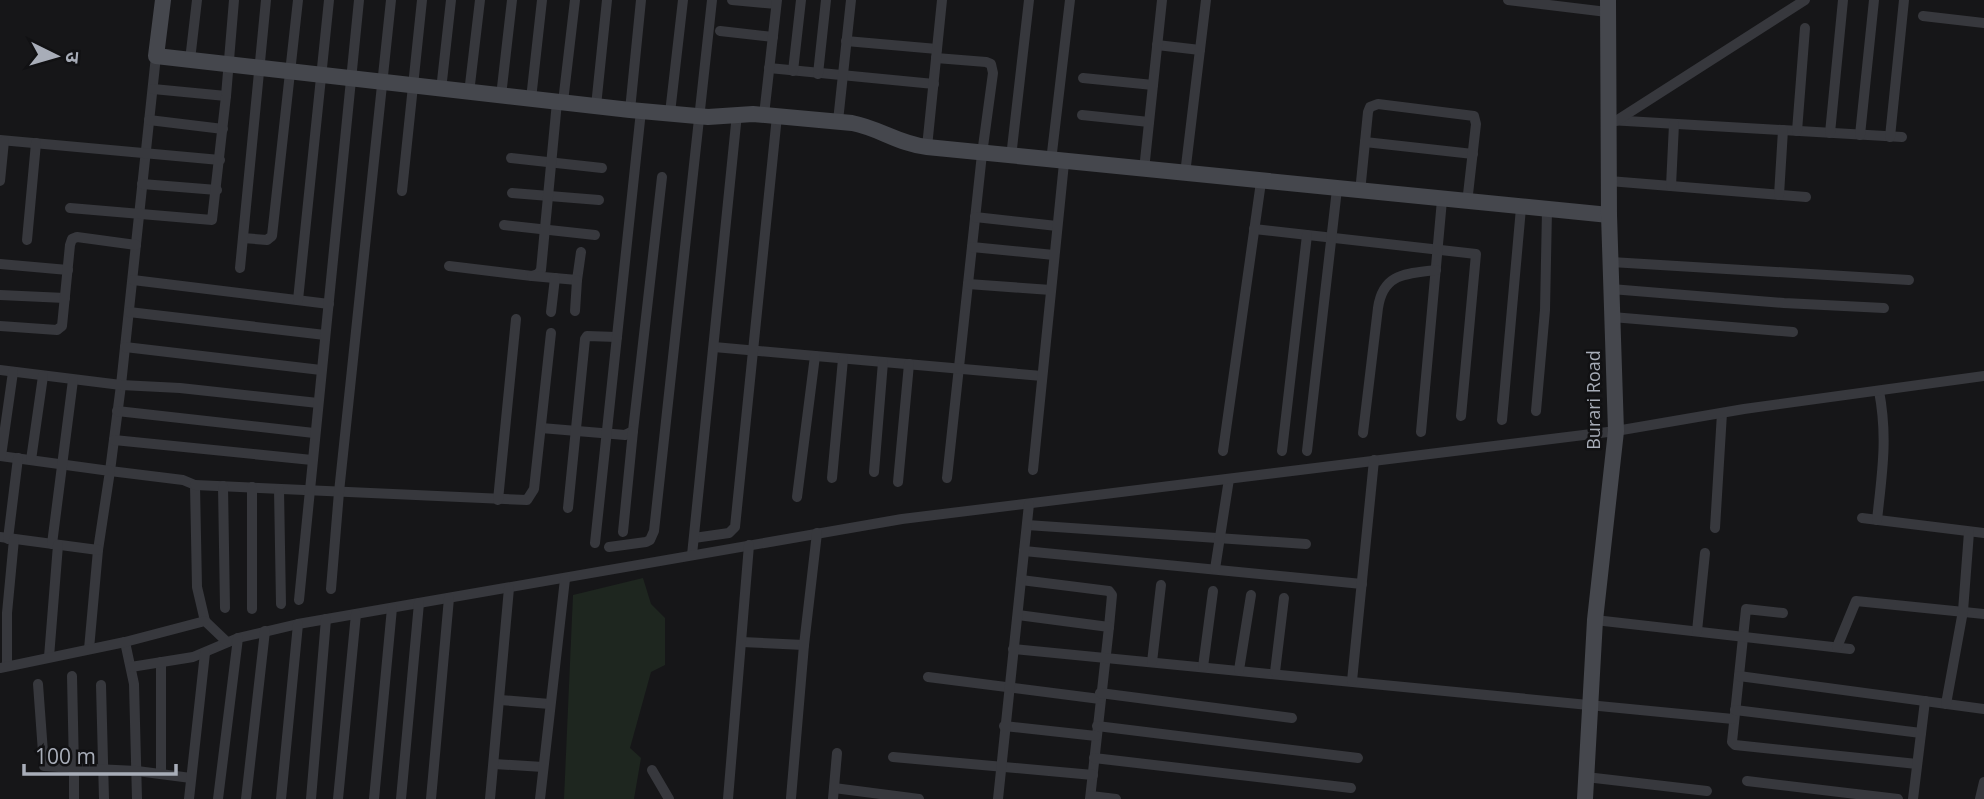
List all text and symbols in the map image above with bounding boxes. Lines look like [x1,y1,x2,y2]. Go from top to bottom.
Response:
north arrow [21,21,91,91]
text: उ [59,51,86,65]
street label: Burari Road [1581,350,1605,450]
scale bar [24,732,177,776]
text: 100 m [35,742,96,770]

